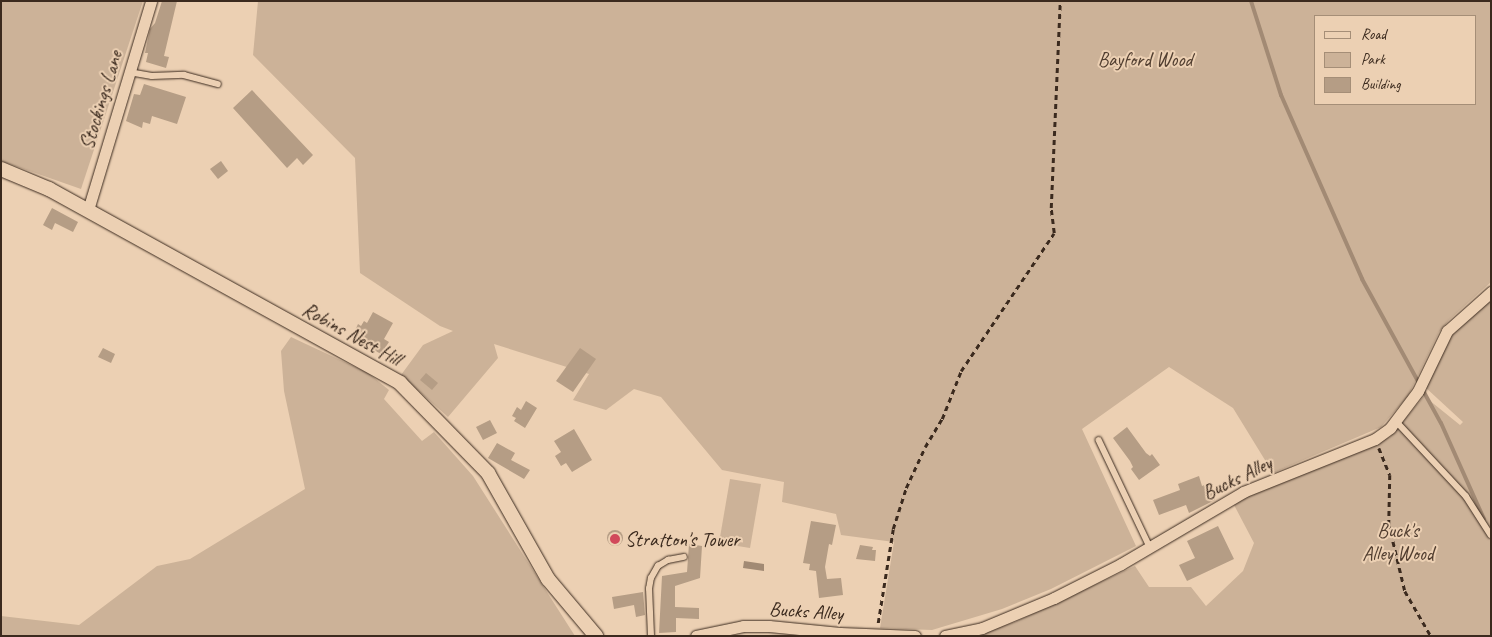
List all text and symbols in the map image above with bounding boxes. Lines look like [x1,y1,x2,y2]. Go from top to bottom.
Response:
legend [1314,15,1477,105]
text: Road [1361,25,1386,44]
park label: Bayford Wood [1098,47,1192,71]
street label: Stockings Lane [75,48,127,152]
text: Park [1361,50,1385,69]
text: Building [1361,75,1400,94]
street label: Robins Nest Hill [298,297,406,371]
street label: Bucks Alley [1198,451,1276,505]
park label: Buck's Alley Wood [1362,518,1434,565]
place label: Stratton's Tower [625,527,739,551]
marker: Stratton's Tower [609,533,621,545]
street label: Bucks Alley [768,596,844,626]

